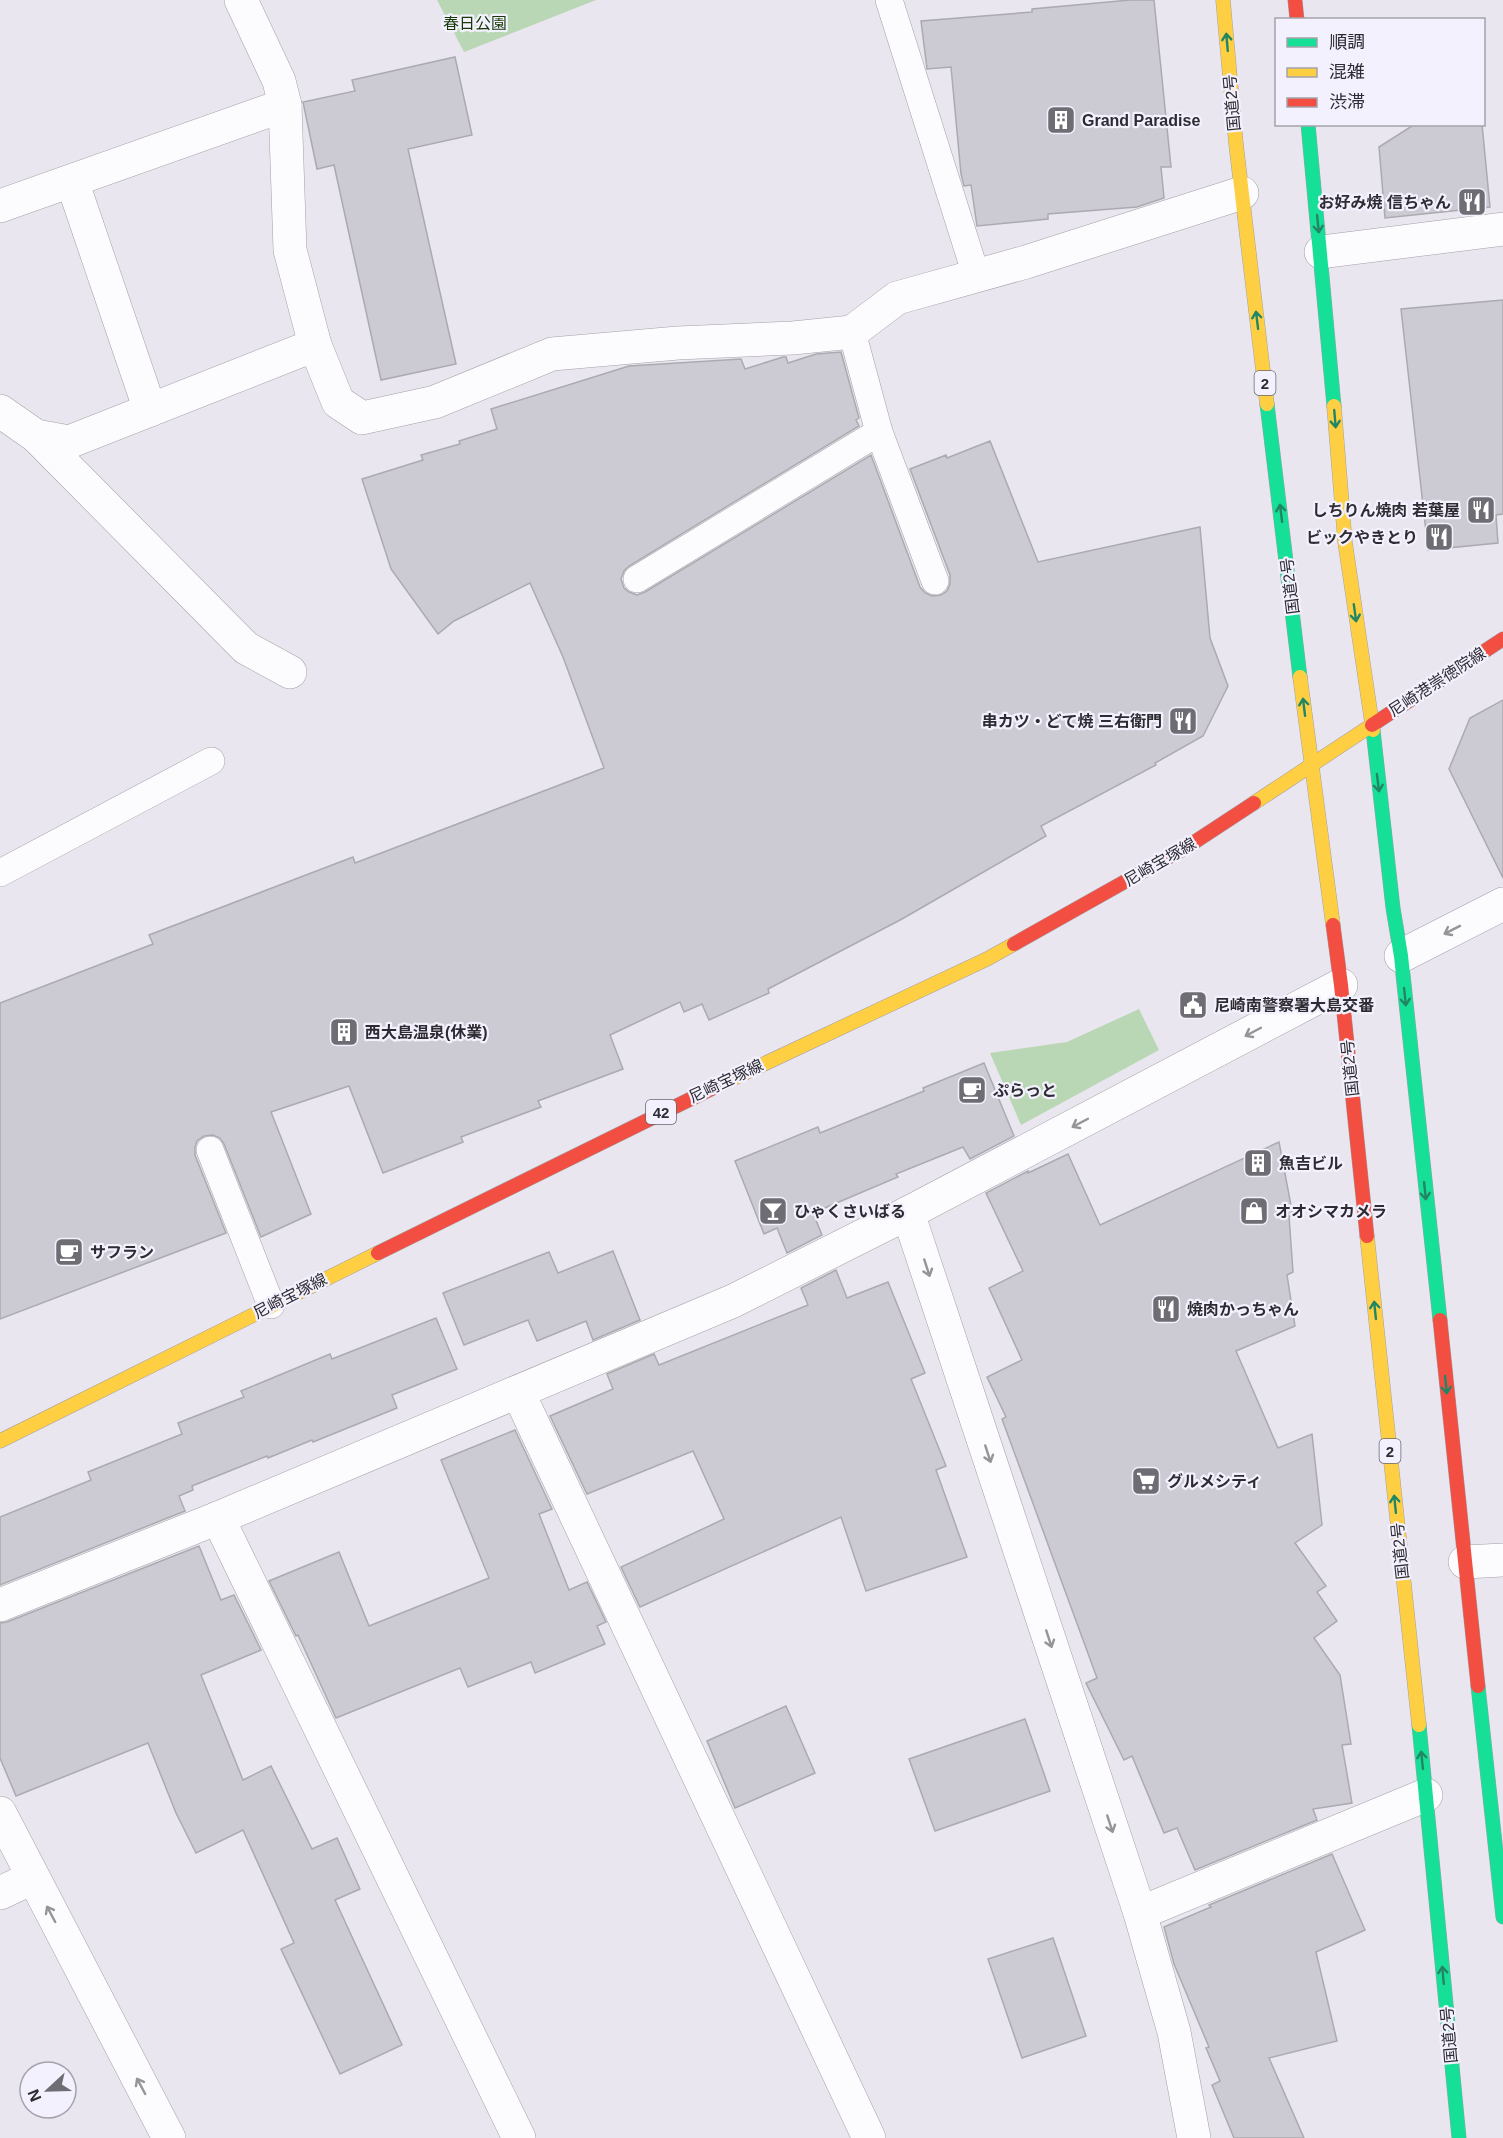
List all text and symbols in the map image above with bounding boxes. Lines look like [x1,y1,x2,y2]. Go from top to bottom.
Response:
park label: 春日公園 [443,15,507,32]
legend [1275,18,1485,126]
text: 順調 [1329,32,1365,52]
one-way arrow [1221,33,1232,53]
text: 混雑 [1329,62,1365,82]
street label: 国道2号 [1221,74,1243,132]
text: 渋滞 [1329,92,1365,112]
building icon: Grand Paradise [1045,104,1077,136]
place label: Grand Paradise [1082,112,1200,129]
restaurant icon: お好み焼 信ちゃん [1456,186,1488,218]
place label: お好み焼 信ちゃん [1319,194,1451,211]
one-way arrow [1313,214,1324,234]
one-way arrow [1252,310,1263,330]
road number: 2 [1254,371,1276,395]
one-way arrow [1330,408,1341,428]
restaurant icon: しちりん焼肉 若葉屋 [1465,494,1497,526]
place label: しちりん焼肉 若葉屋 [1312,502,1460,519]
one-way arrow [1275,504,1286,524]
restaurant icon: ビックやきとり [1423,521,1455,553]
place label: ビックやきとり [1306,529,1418,546]
street label: 国道2号 [1278,557,1302,615]
one-way arrow [1350,602,1361,622]
street label: 尼崎港崇徳院線 [1385,644,1489,720]
one-way arrow [1298,697,1309,717]
restaurant icon: 串カツ・どて焼 三右衛門 [1167,705,1199,737]
place label: 串カツ・どて焼 三右衛門 [982,713,1162,730]
one-way arrow [1373,772,1384,792]
street label: 尼崎宝塚線 [1121,835,1199,889]
one-way arrow [1443,925,1461,936]
one-way arrow [1400,987,1411,1007]
public building icon: 尼崎南警察署大島交番 [1177,989,1209,1021]
place label: 尼崎南警察署大島交番 [1214,997,1374,1014]
building icon: 西大島温泉(休業) [328,1016,360,1048]
place label: 西大島温泉(休業) [365,1023,488,1041]
one-way arrow [1244,1027,1262,1038]
street label: 国道2号 [1339,1039,1361,1097]
street label: 尼崎宝塚線 [686,1056,766,1106]
cafe icon: ぷらっと [956,1074,988,1106]
place label: ぷらっと [993,1082,1057,1099]
road number: 42 [646,1100,676,1124]
one-way arrow [1072,1117,1089,1129]
building icon: 魚吉ビル [1242,1147,1274,1179]
place label: 魚吉ビル [1279,1154,1343,1172]
one-way arrow [1420,1181,1431,1200]
bar icon: ひゃくさいばる [757,1195,789,1227]
shop icon: オオシマカメラ [1238,1195,1270,1227]
place label: ひゃくさいばる [794,1203,906,1220]
place label: オオシマカメラ [1275,1203,1387,1220]
cafe icon: サフラン [53,1236,85,1268]
place label: サフラン [90,1244,154,1261]
one-way arrow [922,1259,933,1277]
street label: 尼崎宝塚線 [250,1270,330,1322]
restaurant icon: 焼肉かっちゃん [1150,1293,1182,1325]
one-way arrow [1369,1300,1380,1320]
place label: 焼肉かっちゃん [1187,1301,1299,1318]
one-way arrow [1441,1375,1452,1394]
road number: 2 [1380,1439,1400,1463]
one-way arrow [983,1444,994,1463]
supermarket icon: グルメシティ [1130,1465,1162,1497]
place label: グルメシティ [1167,1472,1262,1490]
one-way arrow [1389,1494,1400,1514]
street label: 国道2号 [1389,1522,1411,1580]
one-way arrow [1044,1629,1055,1648]
one-way arrow [1416,1751,1427,1771]
one-way arrow [1105,1814,1116,1833]
one-way arrow [45,1905,56,1923]
one-way arrow [1437,1966,1448,1986]
street label: 国道2号 [1438,2006,1460,2064]
north arrow [18,2060,78,2120]
one-way arrow [135,2078,147,2095]
text: N [25,2087,45,2104]

